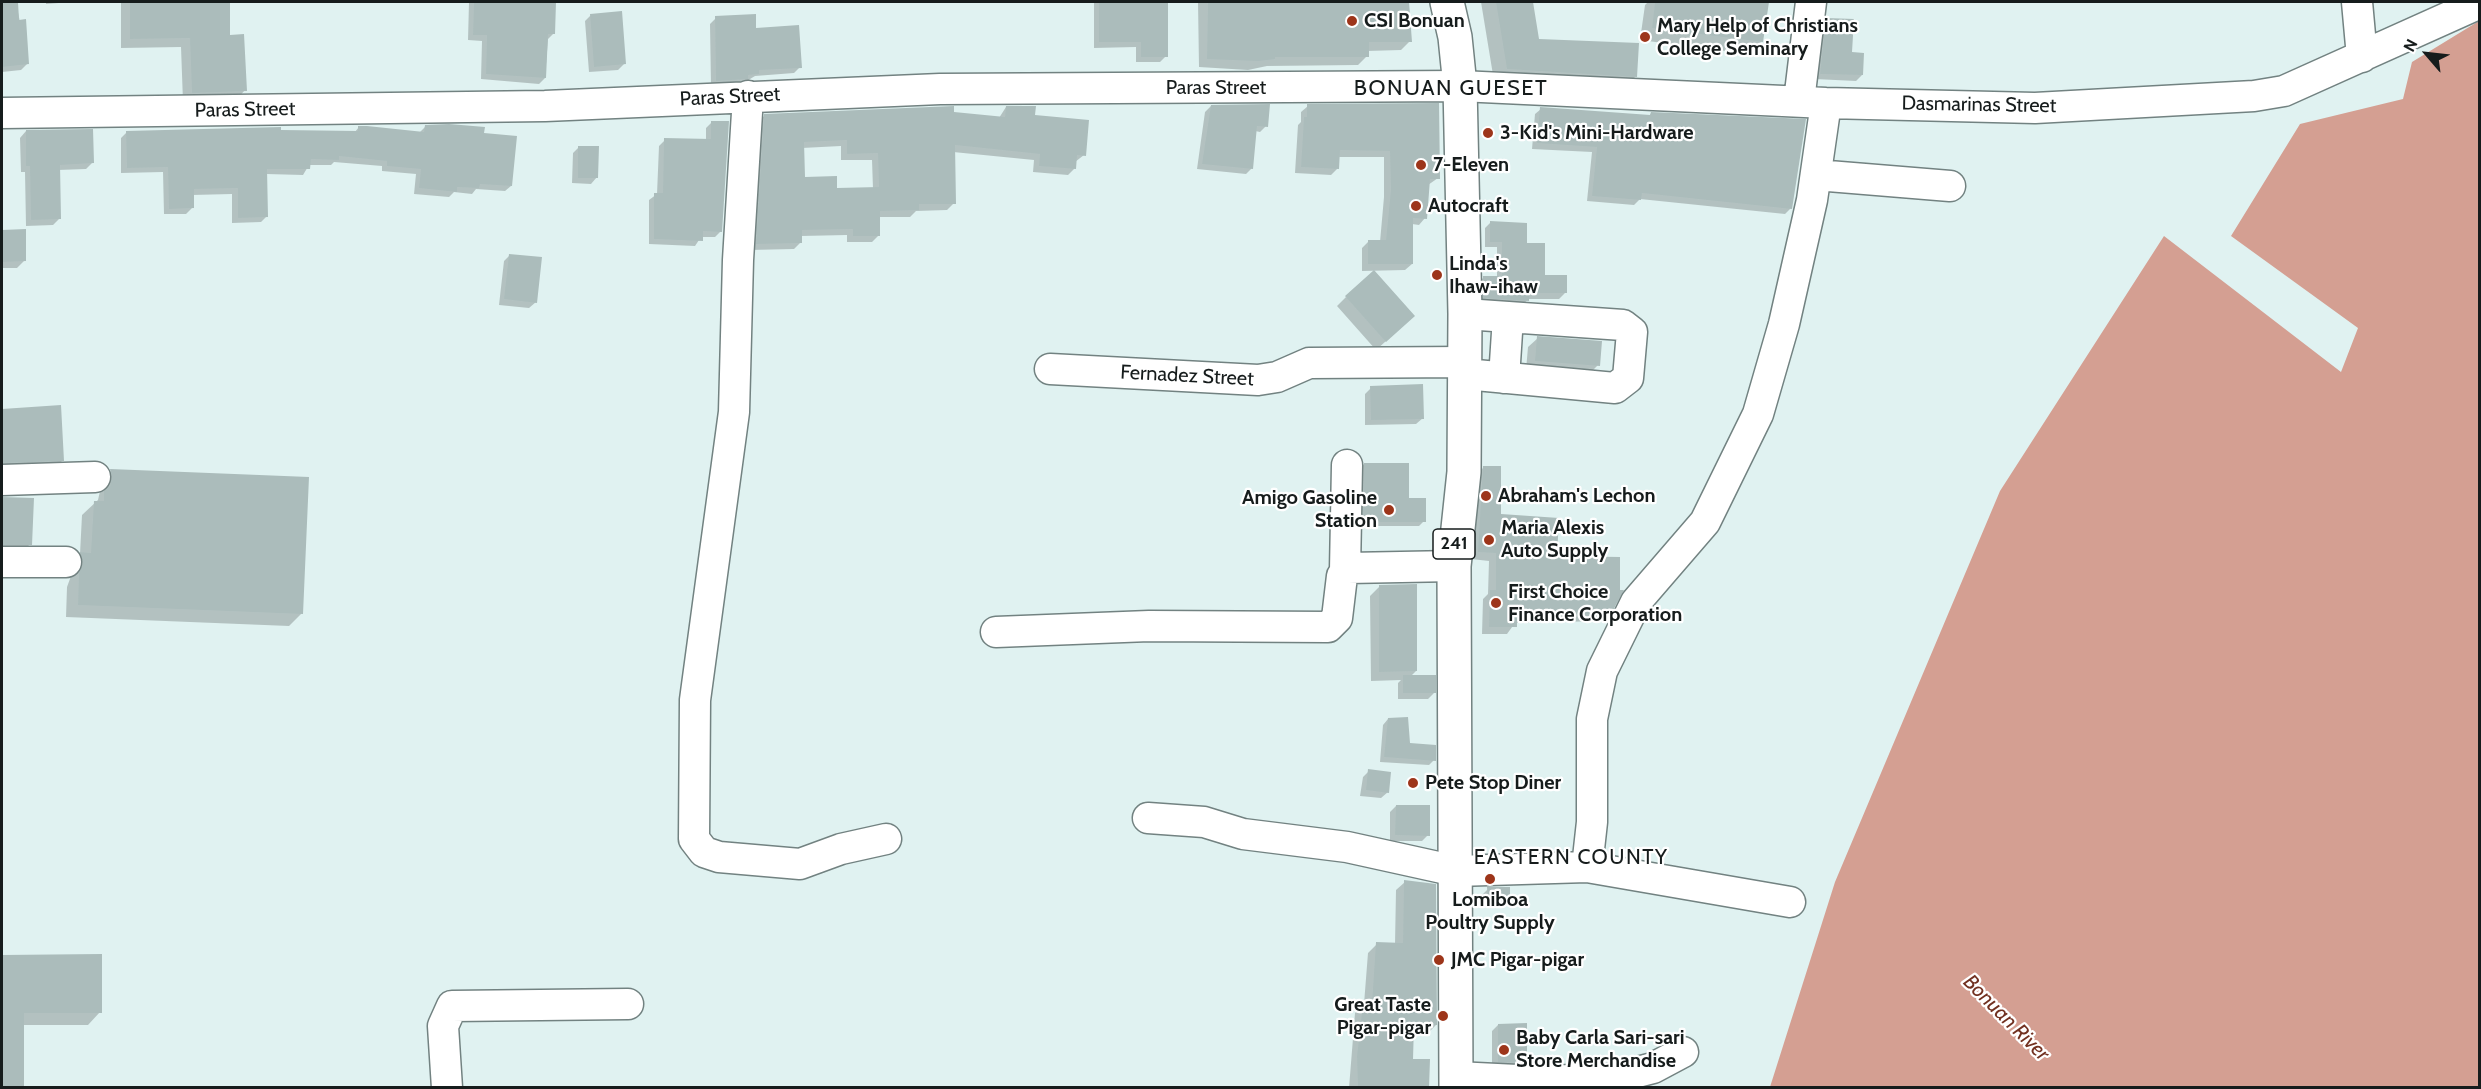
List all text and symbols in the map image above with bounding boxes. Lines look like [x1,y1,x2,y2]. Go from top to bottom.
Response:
place label: CSI Bonuan [1364,9,1465,33]
marker: CSI Bonuan [1345,14,1359,28]
place label: Mary Help of Christians College Seminary [1657,14,1858,61]
north arrow [2397,24,2457,84]
marker: Mary Help of Christians College Seminary [1638,30,1652,44]
text: N [2400,36,2422,55]
street label: Paras Street [1166,76,1266,100]
district label: BONUAN GUESET [1354,76,1548,102]
street label: Paras Street [679,82,781,112]
street label: Dasmarinas Street [1901,92,2057,118]
street label: Paras Street [194,97,296,123]
place label: 3-Kid's Mini-Hardware [1500,121,1694,145]
marker: 3-Kid's Mini-Hardware [1481,126,1495,140]
place label: 7-Eleven [1433,153,1509,177]
marker: 7-Eleven [1414,158,1428,172]
place label: Autocraft [1428,194,1509,218]
marker: Autocraft [1409,199,1423,213]
place label: Linda's Ihaw-ihaw [1449,252,1538,299]
marker: Linda's Ihaw-ihaw [1430,268,1444,282]
street label: Fernadez Street [1120,361,1254,391]
place label: Abraham's Lechon [1498,484,1656,508]
place label: Amigo Gasoline Station [1242,486,1377,533]
marker: Abraham's Lechon [1479,489,1493,503]
marker: Amigo Gasoline Station [1382,503,1396,517]
place label: Maria Alexis Auto Supply [1501,516,1608,563]
road number: 241 [1433,529,1475,559]
marker: Maria Alexis Auto Supply [1482,533,1496,547]
place label: First Choice Finance Corporation [1508,580,1682,627]
marker: First Choice Finance Corporation [1489,596,1503,610]
place label: Pete Stop Diner [1425,771,1561,795]
marker: Pete Stop Diner [1406,776,1420,790]
district label: EASTERN COUNTY [1474,845,1668,871]
marker: Lomiboa Poultry Supply [1483,872,1497,886]
place label: Lomiboa Poultry Supply [1425,888,1555,935]
place label: JMC Pigar-pigar [1451,948,1584,972]
marker: JMC Pigar-pigar [1432,953,1446,967]
water label: Bonuan River [1958,970,2054,1066]
place label: Great Taste Pigar-pigar [1334,993,1431,1040]
marker: Great Taste Pigar-pigar [1436,1009,1450,1023]
place label: Baby Carla Sari-sari Store Merchandise [1516,1026,1685,1073]
marker: Baby Carla Sari-sari Store Merchandise [1497,1043,1511,1057]

